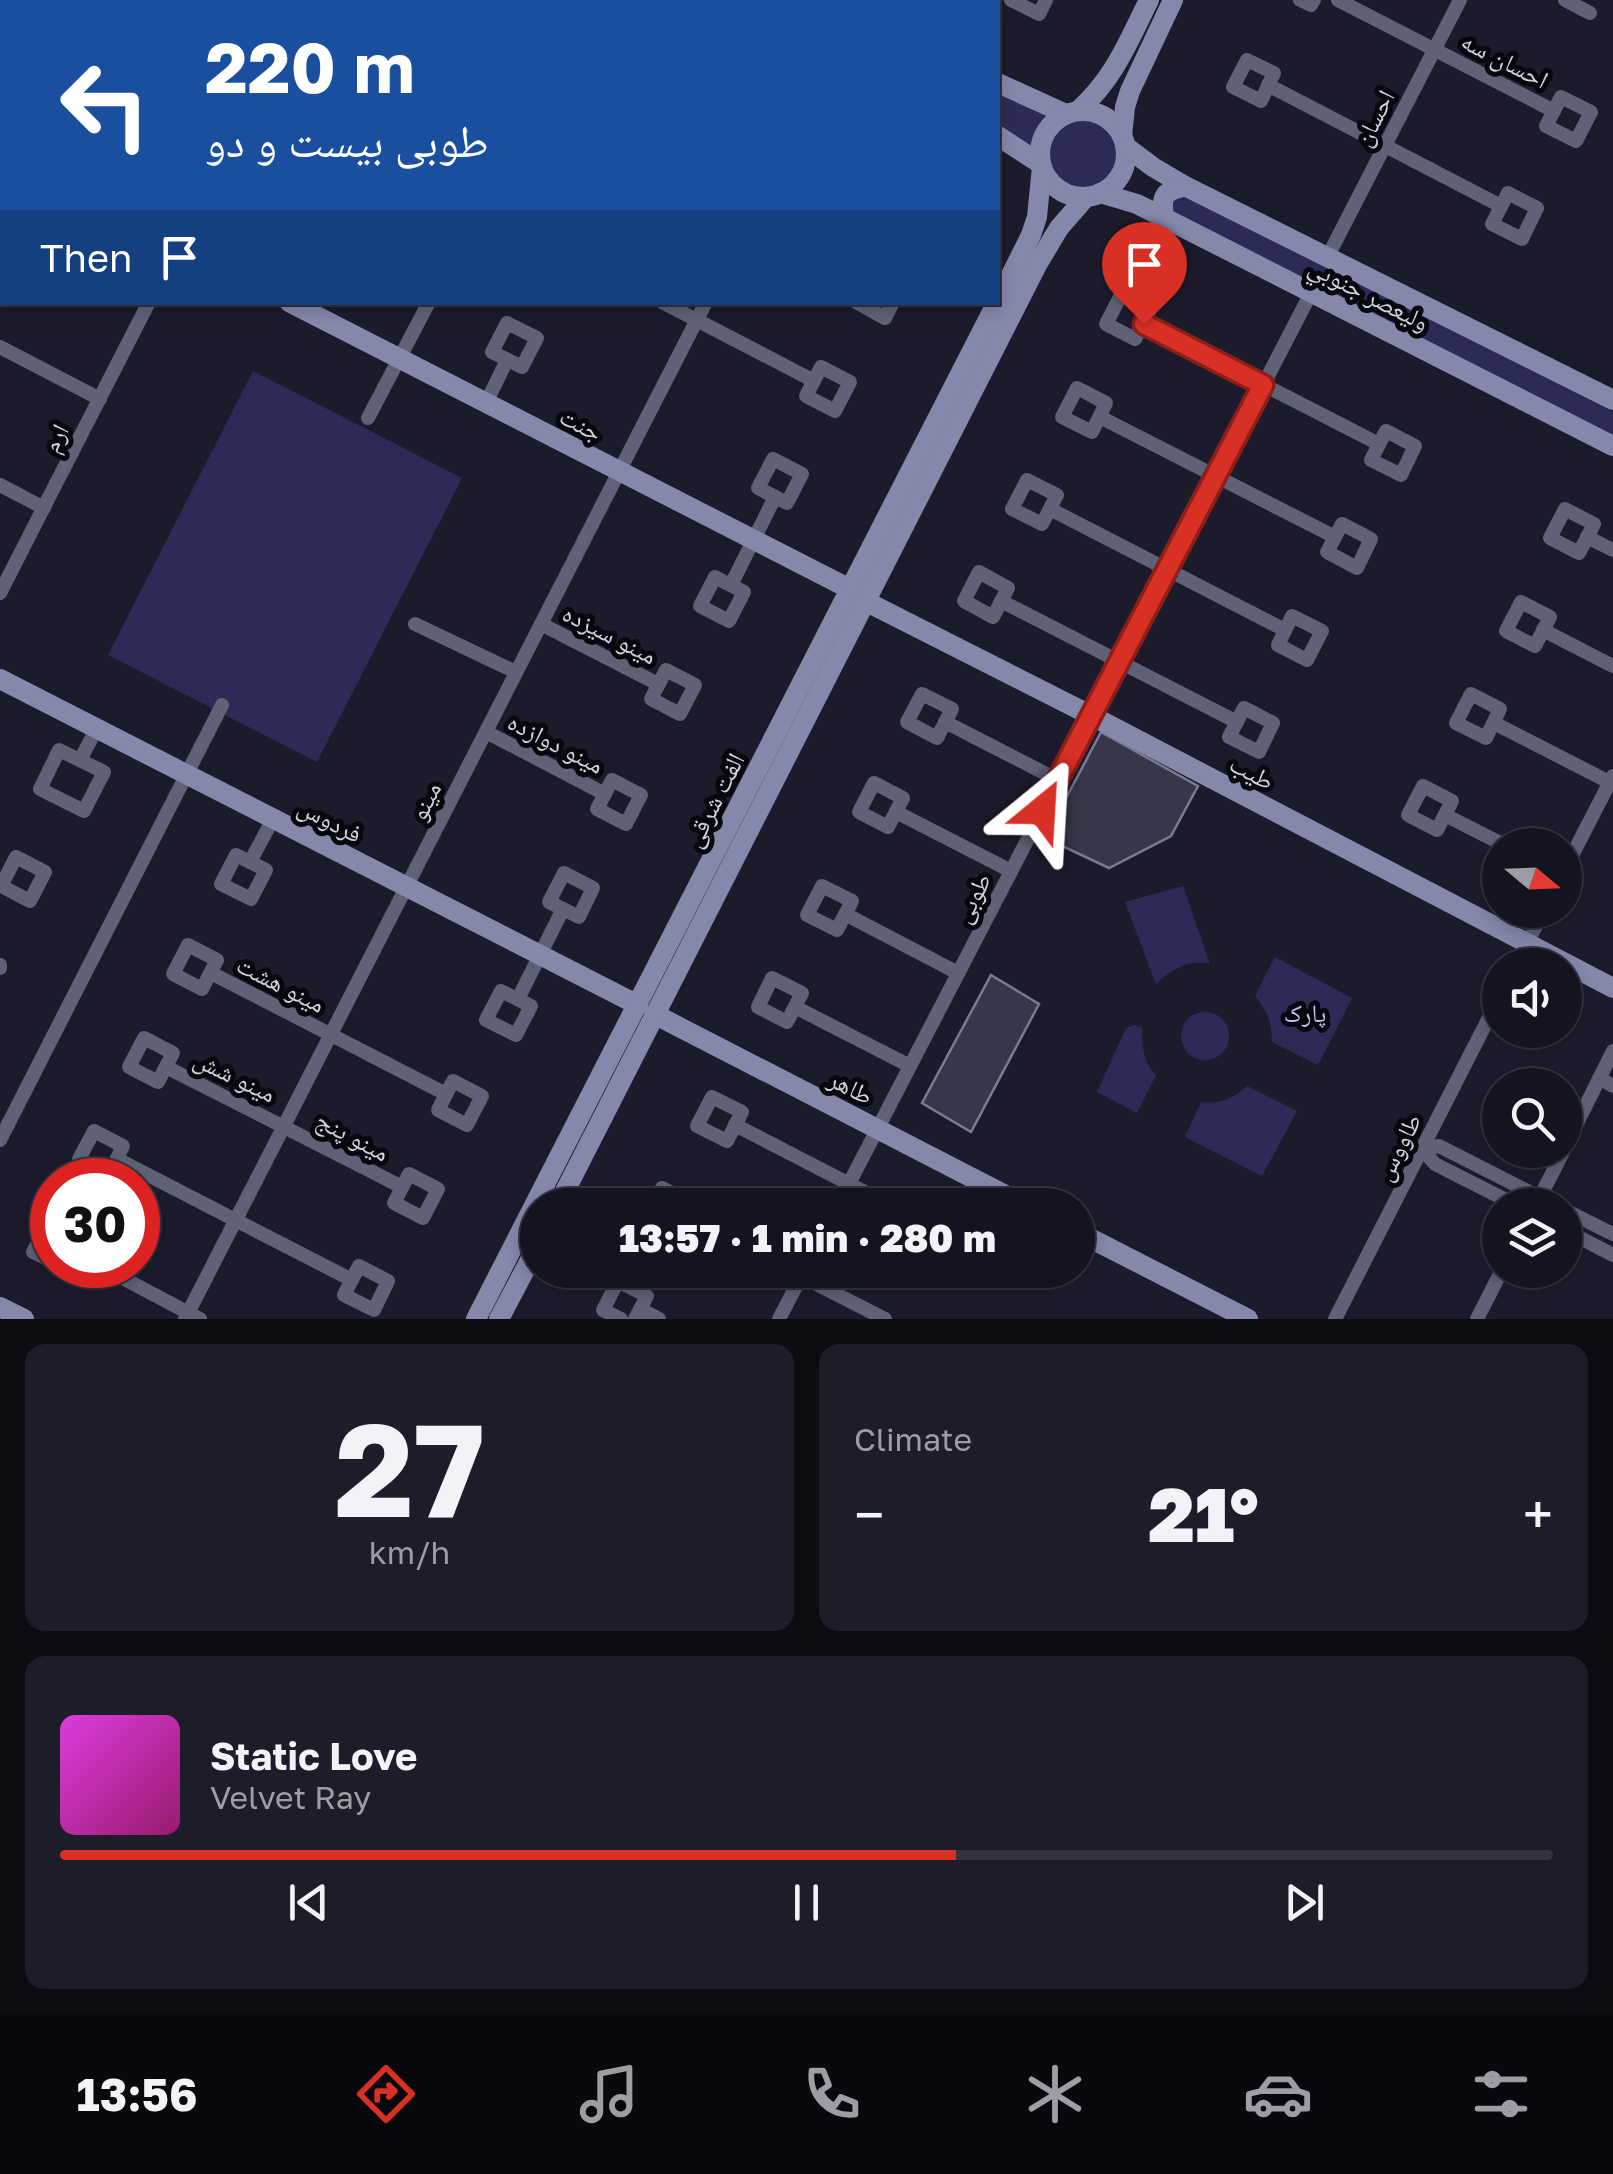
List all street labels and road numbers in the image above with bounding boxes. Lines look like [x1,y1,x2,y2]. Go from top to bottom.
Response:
street label: احسان سه [1456,25,1554,95]
street label: احسان [1346,84,1402,152]
street label: وليعصر جنوبي [1301,250,1435,342]
street label: جنت [555,400,608,447]
street label: ارم [34,418,76,458]
street label: مینو سیزده [558,597,663,670]
street label: مینو دوازده [503,705,610,780]
street label: الفت شرقی [677,747,751,853]
street label: طیب [1225,747,1280,796]
street label: مینو [402,776,447,825]
street label: فردوس [292,790,368,850]
street label: طوبی [946,867,998,929]
street label: مینو هشت [232,948,331,1019]
street label: مینو شش [189,1042,281,1110]
street label: طاهر [823,1062,879,1111]
street label: مینو پنج [311,1104,395,1168]
street label: طاووس [1367,1108,1429,1186]

